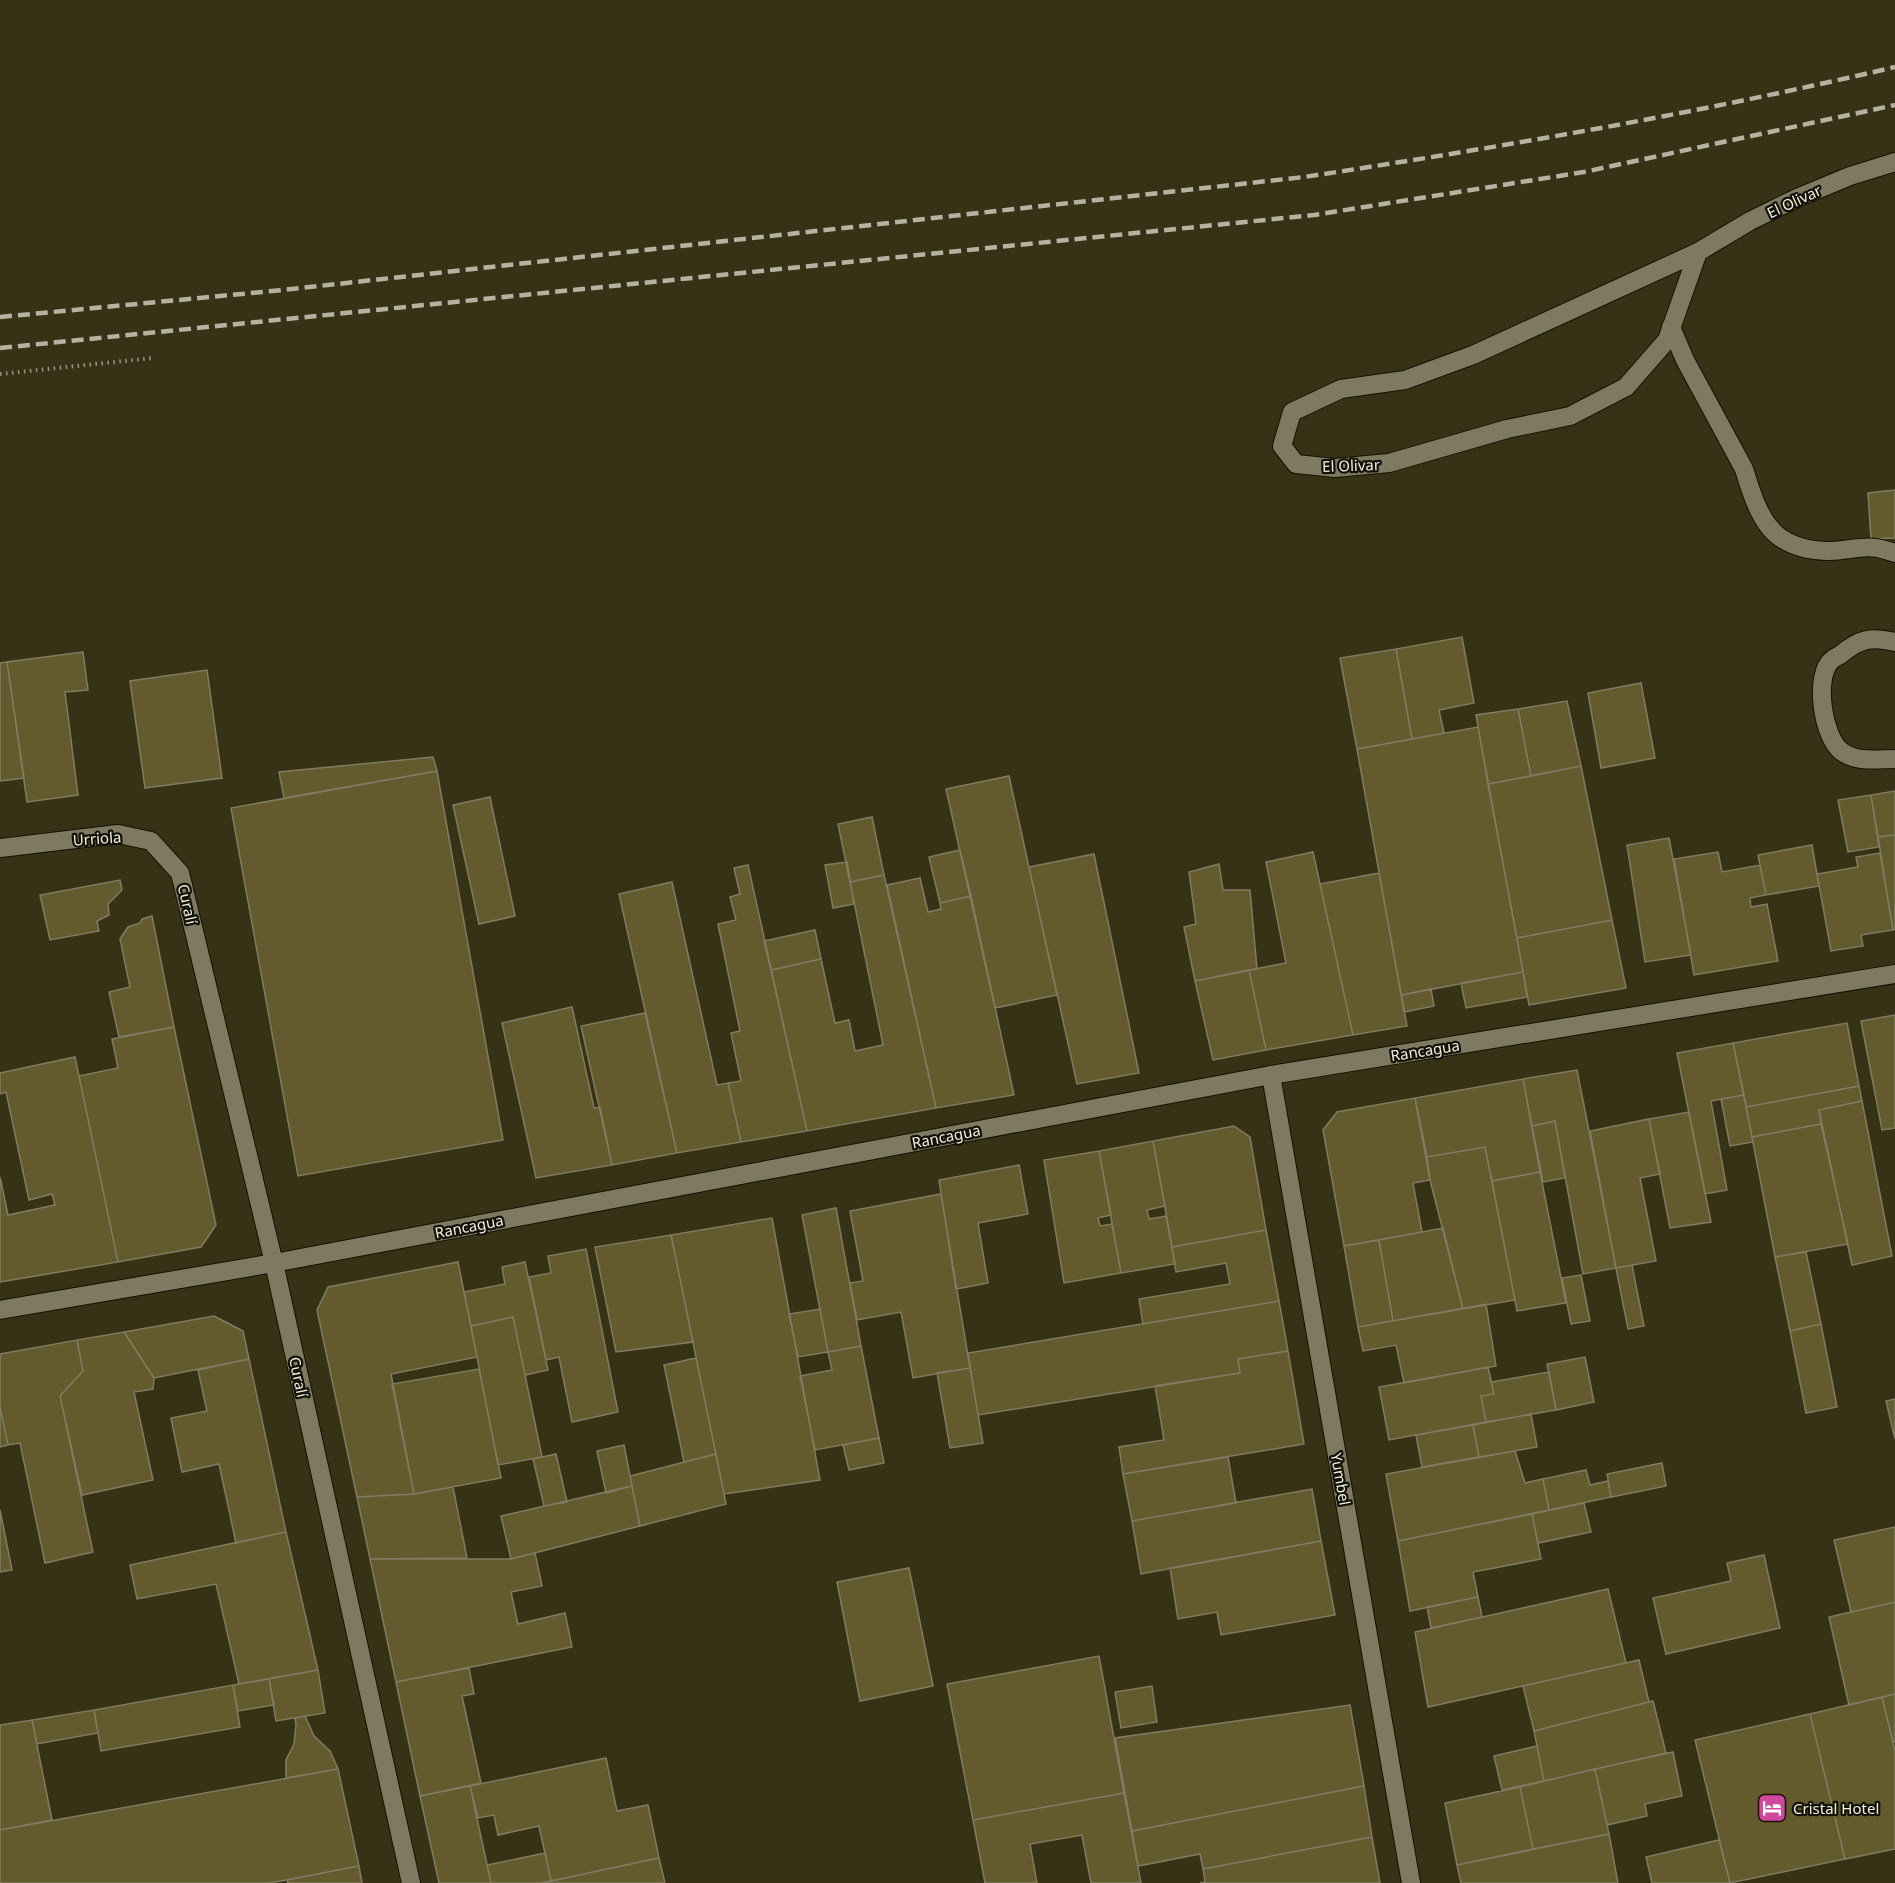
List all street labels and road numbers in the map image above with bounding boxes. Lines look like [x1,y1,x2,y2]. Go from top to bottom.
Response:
street label: El Olivar [1764,180,1824,222]
street label: El Olivar [1322,454,1380,476]
street label: Urriola [72,826,122,850]
street label: Curalí [174,882,203,927]
street label: Rancagua [1389,1035,1461,1065]
street label: Rancagua [910,1120,982,1152]
street label: Rancagua [433,1210,505,1242]
street label: Curalí [285,1355,313,1400]
street label: Yumbel [1327,1451,1355,1507]

